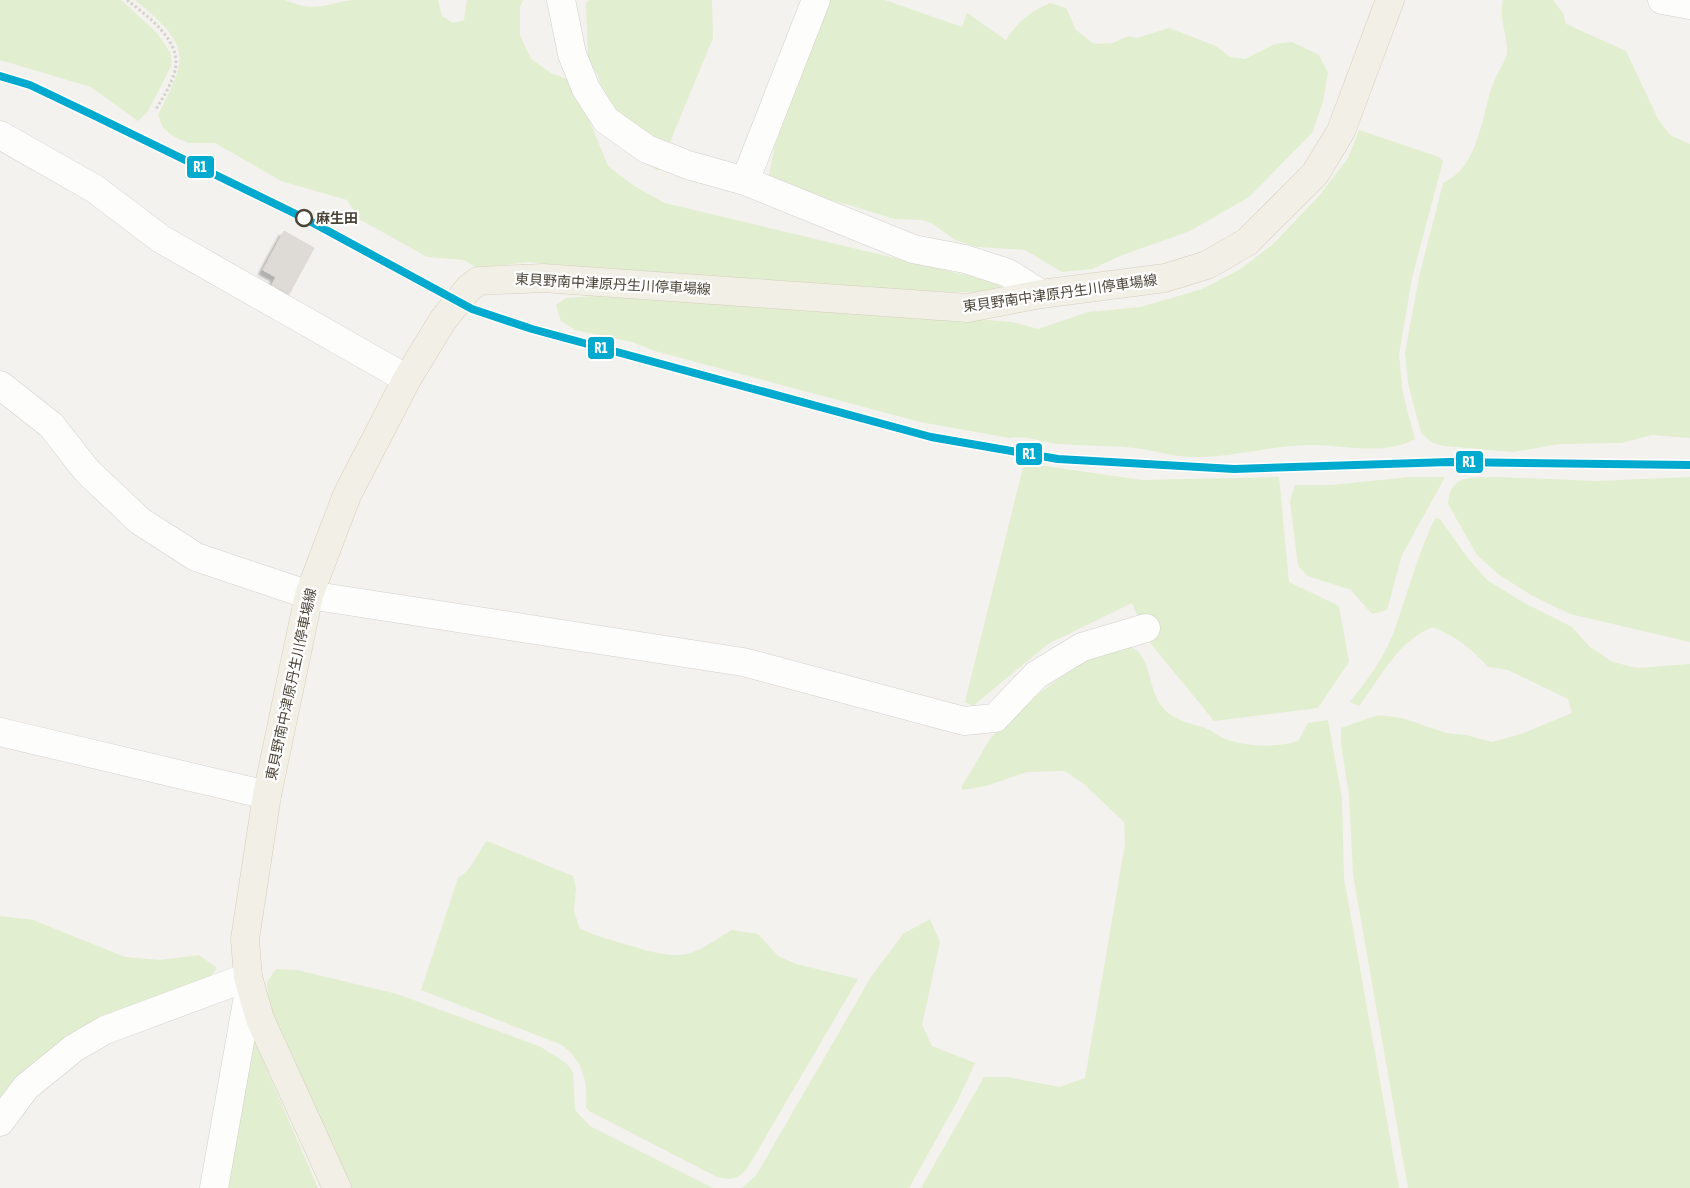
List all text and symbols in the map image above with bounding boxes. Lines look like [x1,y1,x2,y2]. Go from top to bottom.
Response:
line badge: R1 [186,155,215,179]
text: R1 [193,159,207,175]
marker: 麻生田 [295,209,313,227]
place label: 麻生田 [316,210,358,226]
street label: 東貝野南中津原丹生川停車場線 [515,271,711,297]
street label: 東貝野南中津原丹生川停車場線 [962,271,1158,315]
line badge: R1 [587,336,615,360]
text: R1 [594,340,608,356]
line badge: R1 [1015,442,1043,466]
text: R1 [1022,446,1036,462]
line badge: R1 [1455,450,1484,474]
text: R1 [1462,454,1476,470]
street label: 東貝野南中津原丹生川停車場線 [263,586,319,782]

